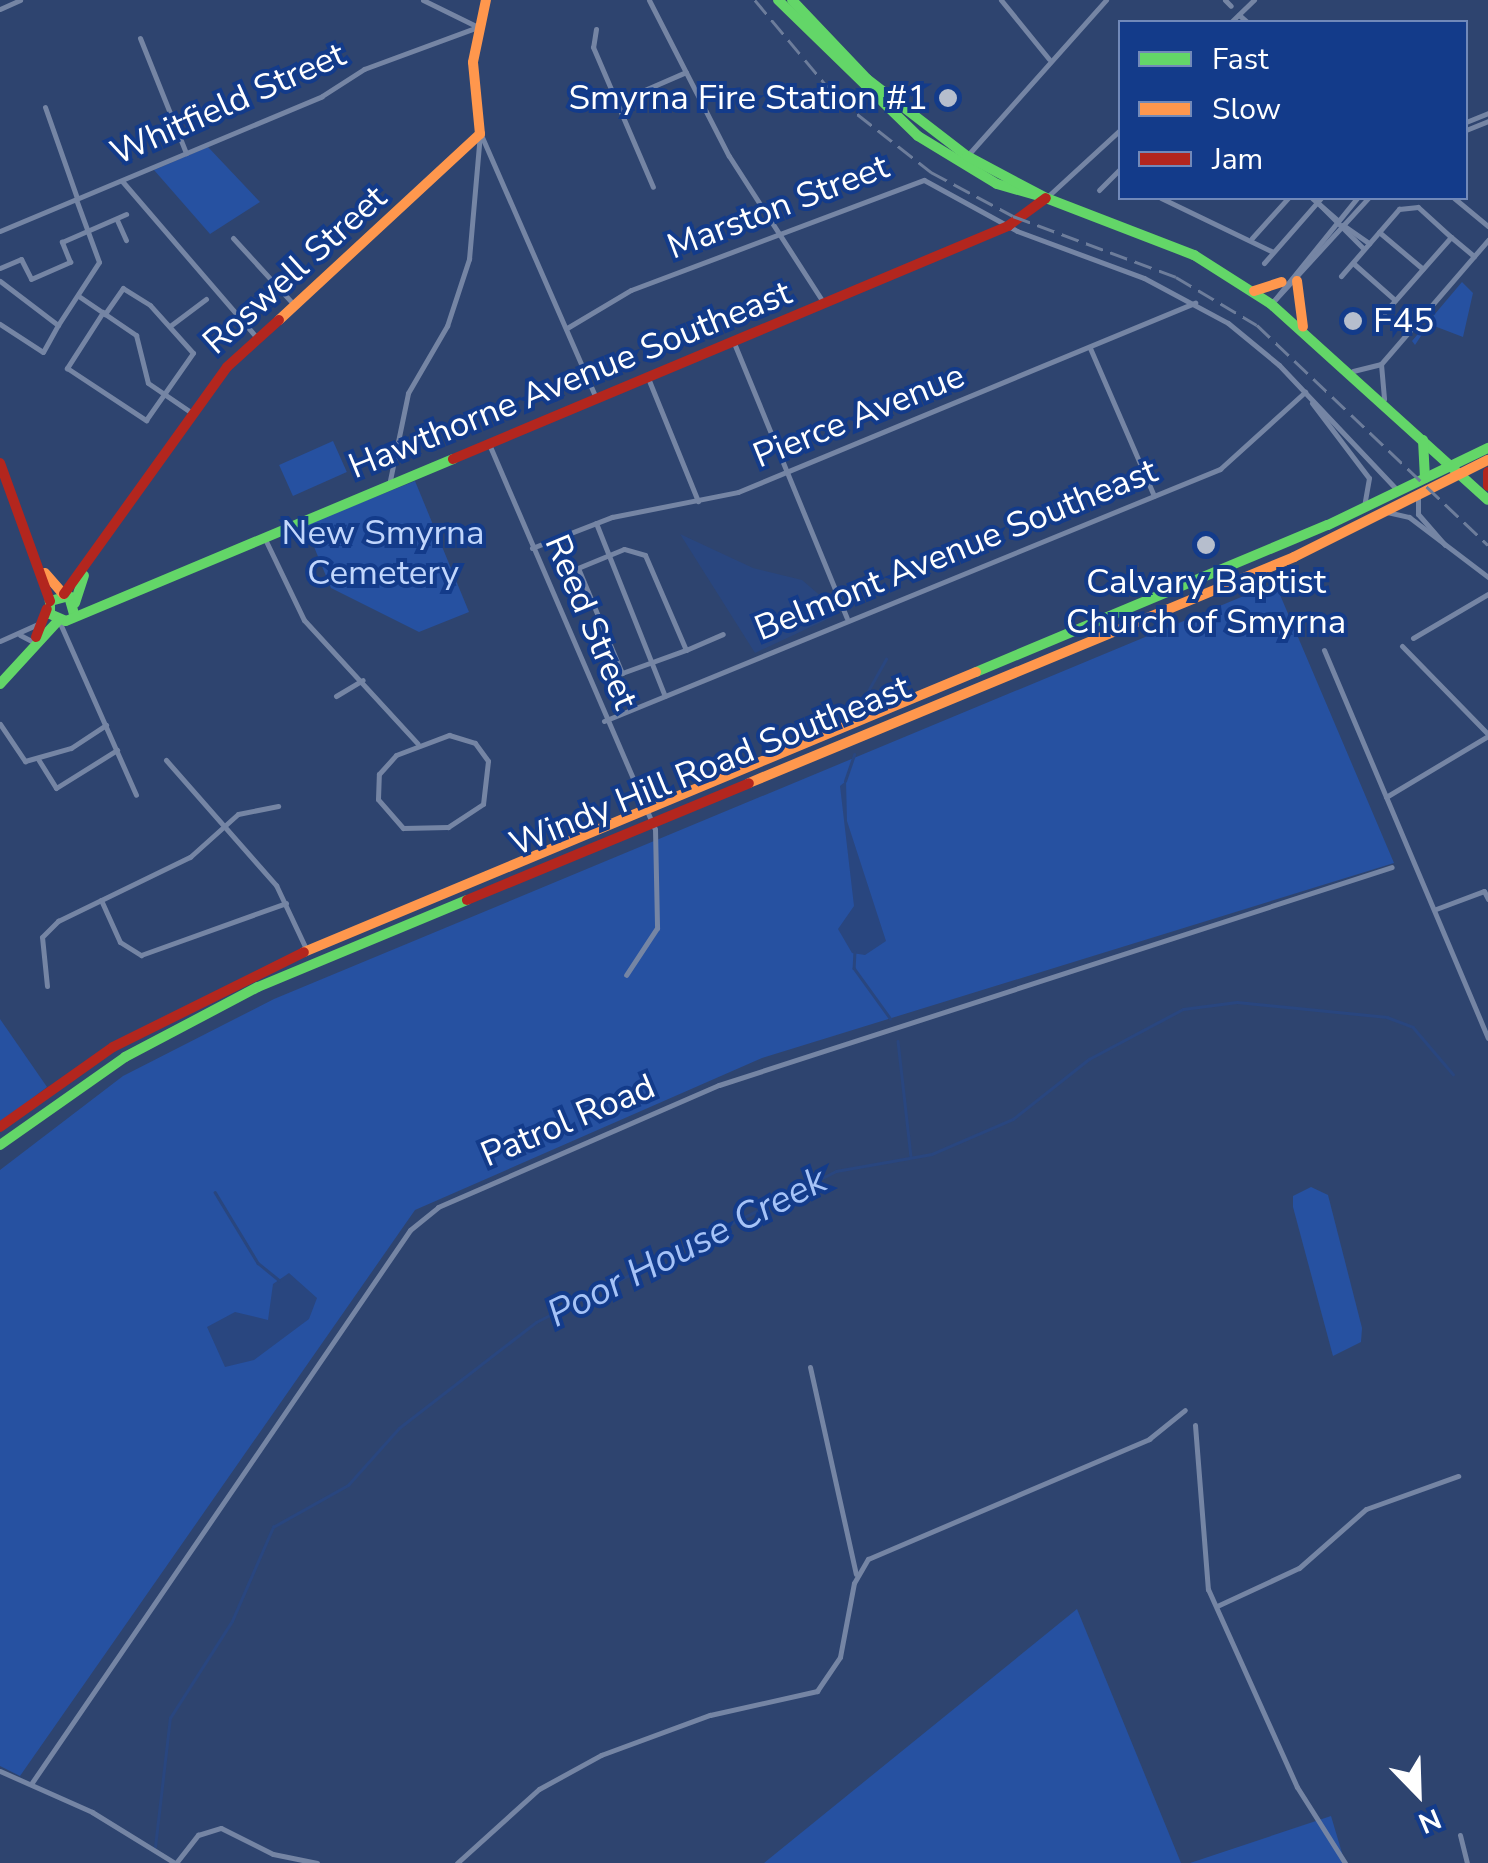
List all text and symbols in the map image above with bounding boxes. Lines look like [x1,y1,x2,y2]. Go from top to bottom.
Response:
legend [1118,20,1468,200]
street label: Whitfield Street [104,34,352,174]
text: Fast [1212,39,1269,80]
place label: Smyrna Fire Station #1 [569,77,928,119]
marker: Smyrna Fire Station #1 [937,87,959,109]
text: Slow [1212,89,1281,130]
text: Jam [1212,139,1263,180]
street label: Marston Street [662,146,894,268]
street label: Roswell Street [195,177,395,363]
street label: Hawthorne Avenue Southeast [343,272,797,488]
place label: F45 [1373,300,1434,342]
marker: F45 [1342,310,1364,332]
street label: Pierce Avenue [747,355,971,477]
street label: Belmont Avenue Southeast [749,450,1163,650]
park label: New Smyrna Cemetery [282,512,484,594]
street label: Reed Street [535,529,647,715]
marker: Calvary Baptist Church of Smyrna [1195,534,1217,556]
place label: Calvary Baptist Church of Smyrna [1066,561,1346,643]
street label: Windy Hill Road Southeast [504,666,916,866]
street label: Patrol Road [475,1066,661,1176]
water label: Poor House Creek [540,1157,834,1337]
north arrow [1368,1743,1468,1843]
text: N [1413,1799,1447,1842]

